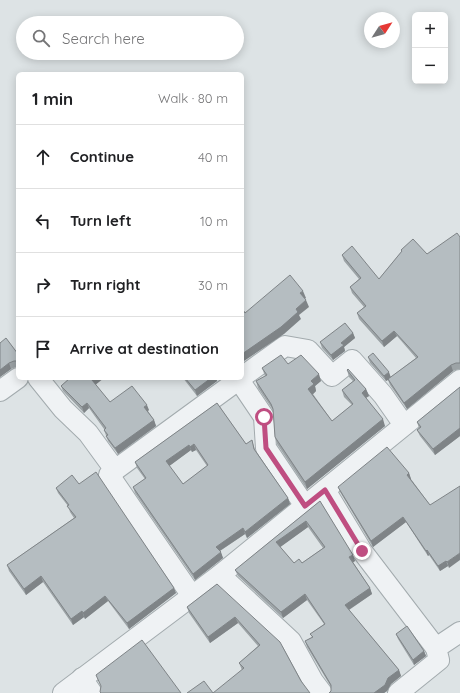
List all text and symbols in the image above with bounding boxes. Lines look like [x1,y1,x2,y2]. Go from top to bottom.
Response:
north arrow [364,12,400,48]
map controls [412,12,448,84]
button: + [412,12,448,48]
search box [16,16,244,60]
icon: search [30,27,52,49]
text: Search here [62,29,145,48]
button: − [412,48,448,84]
text: 1 min [32,88,73,109]
text: Walk · 80 m [158,90,228,106]
icon: ahead [32,146,54,168]
text: Continue [70,147,134,166]
text: 40 m [198,149,228,165]
icon: left [32,210,54,232]
text: Turn left [70,211,132,230]
text: 10 m [200,213,228,229]
icon: right [32,274,54,296]
text: Turn right [70,275,141,294]
text: 30 m [198,277,228,293]
icon: arrive [32,338,54,360]
text: Arrive at destination [70,339,219,358]
route start [255,408,273,426]
route end [353,542,371,560]

